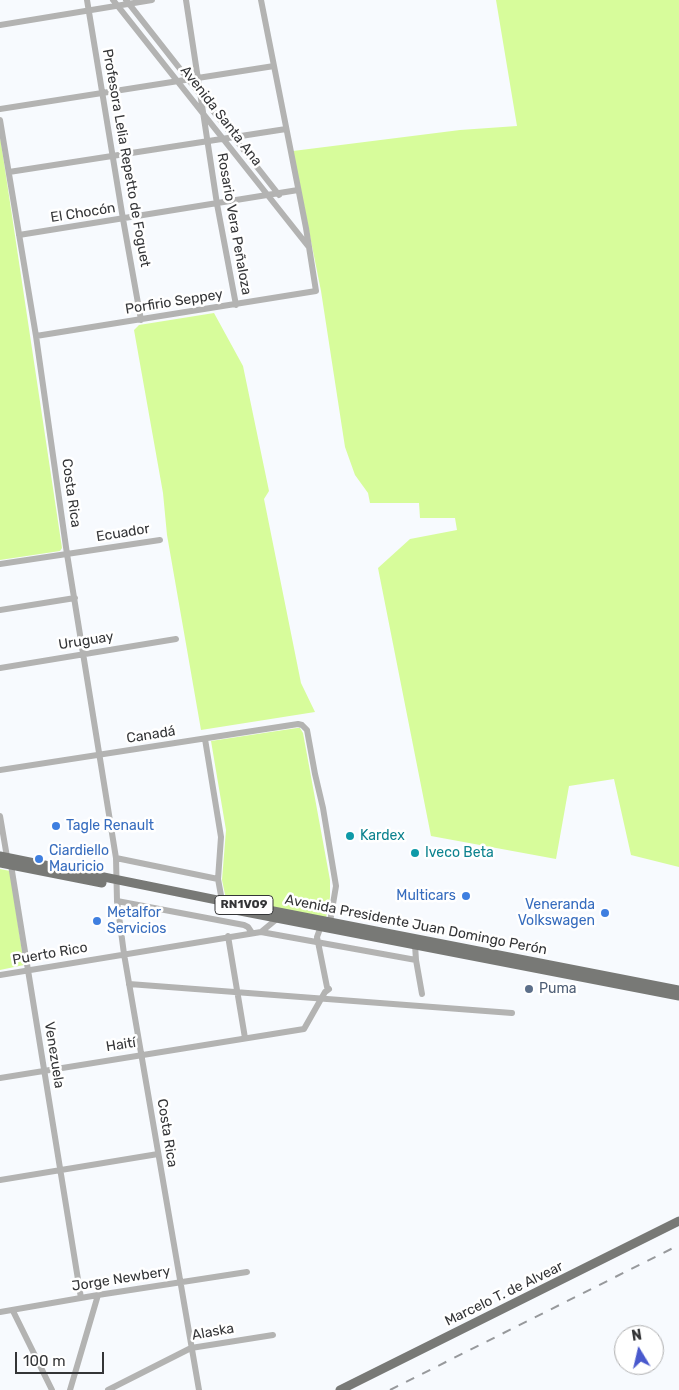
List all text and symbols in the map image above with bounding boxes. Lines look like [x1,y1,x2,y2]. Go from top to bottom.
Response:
street label: Profesora Lelia Repetto de Foguet [98,47,154,269]
street label: Avenida Santa Ana [177,62,265,170]
street label: Rosario Vera Peñaloza [213,152,255,296]
street label: El Chocón [49,200,117,226]
street label: Porfirio Seppey [124,286,224,318]
street label: Costa Rica [58,458,84,528]
street label: Ecuador [95,520,151,546]
street label: Uruguay [57,628,115,654]
street label: Canadá [125,723,177,747]
place label: Tagle Renault [66,818,154,834]
marker: Tagle Renault [50,820,62,832]
place label: Kardex [360,828,405,844]
marker: Kardex [344,830,356,842]
place label: Ciardiello Mauricio [49,843,109,876]
place label: Iveco Beta [425,845,494,861]
marker: Iveco Beta [409,847,421,859]
marker: Ciardiello Mauricio [33,853,45,865]
place label: Multicars [396,888,456,904]
marker: Multicars [460,890,472,902]
street label: Avenida Presidente Juan Domingo Perón [284,891,548,959]
road number: RN1V09 [215,896,273,914]
place label: Veneranda Volkswagen [518,897,595,930]
place label: Metalfor Servicios [107,905,166,938]
marker: Veneranda Volkswagen [599,907,611,919]
marker: Metalfor Servicios [91,915,103,927]
street label: Puerto Rico [11,939,89,969]
place label: Puma [539,981,577,997]
marker: Puma [523,983,535,995]
street label: Venezuela [40,1021,68,1089]
street label: Haití [105,1034,137,1056]
street label: Costa Rica [153,1098,181,1168]
street label: Marcelo T. de Alvear [442,1258,566,1330]
street label: Jorge Newbery [71,1263,171,1295]
street label: Alaska [191,1320,235,1344]
north arrow [614,1325,664,1375]
text: N [630,1326,643,1345]
scale bar [18,1342,106,1374]
text: 100 m [23,1352,65,1370]

